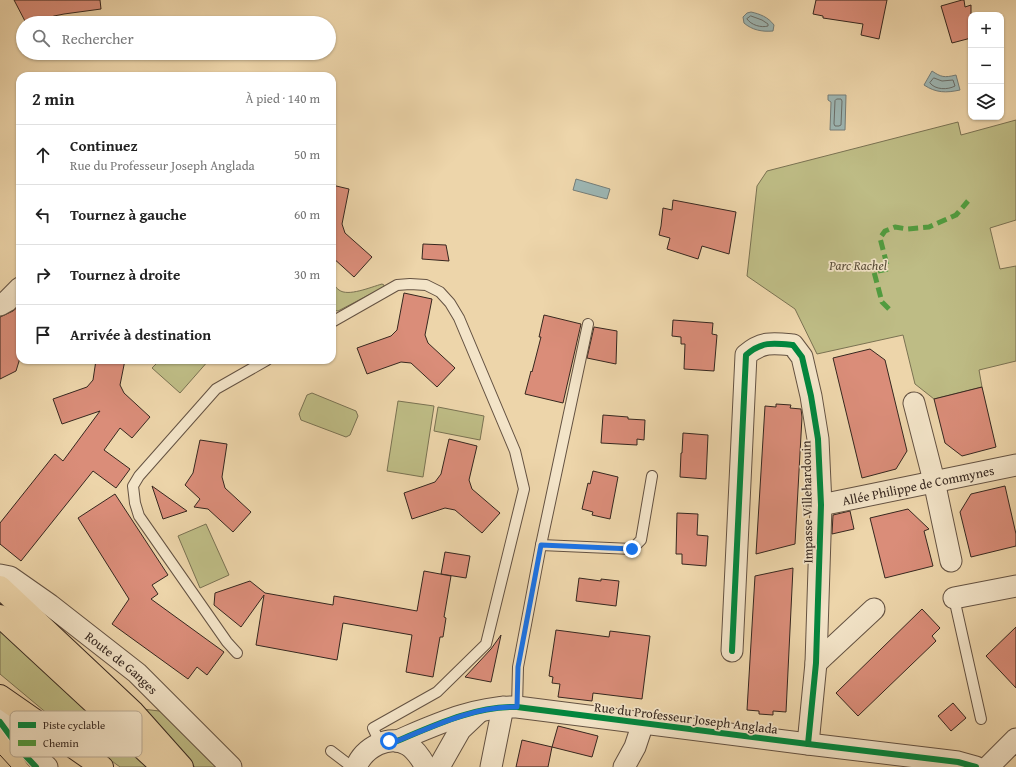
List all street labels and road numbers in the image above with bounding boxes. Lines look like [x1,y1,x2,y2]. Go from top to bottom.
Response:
street label: Impasse Villehardouin [796,440,818,564]
street label: Allée Philippe de Commynes [840,460,996,510]
street label: Route de Ganges [81,627,162,698]
street label: Rue du Professeur Joseph Anglada [593,697,780,739]

